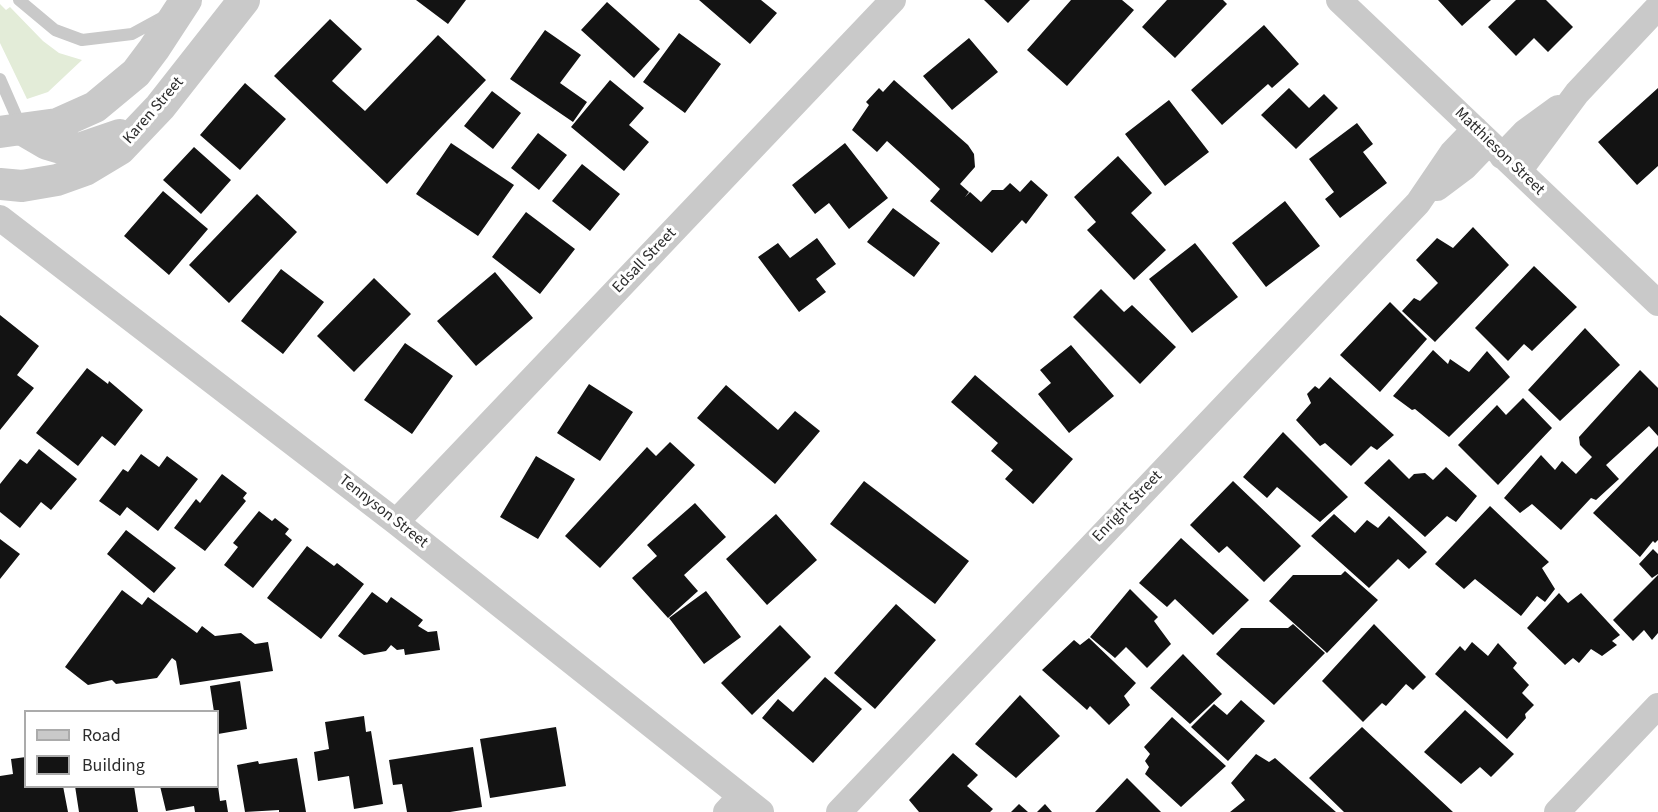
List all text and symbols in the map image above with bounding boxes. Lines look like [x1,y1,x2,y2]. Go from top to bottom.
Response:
street label: Karen Street [120,73,188,149]
street label: Matthieson Street [1450,104,1548,200]
street label: Edsall Street [609,224,681,298]
street label: Enright Street [1089,467,1167,547]
street label: Tennyson Street [335,471,431,553]
legend [24,710,219,788]
text: Road [82,723,121,748]
text: Building [82,753,145,778]

